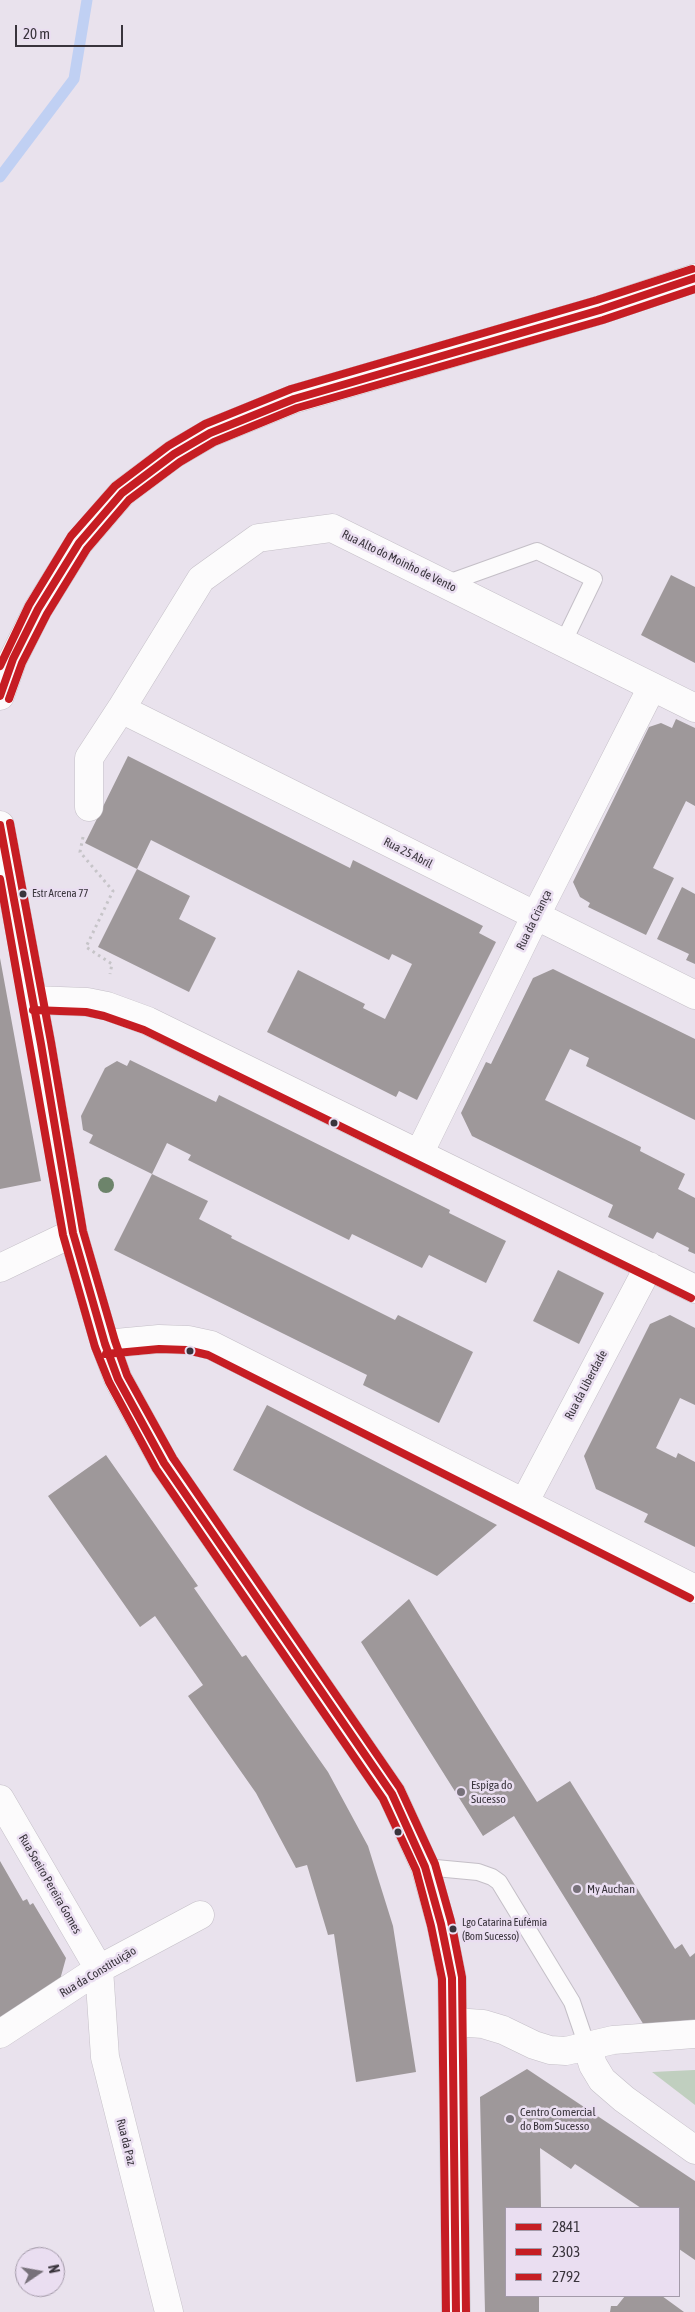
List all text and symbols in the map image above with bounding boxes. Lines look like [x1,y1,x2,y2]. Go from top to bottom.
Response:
scale bar [18,15,125,47]
text: 20 m [23,25,50,42]
street label: Rua Alto do Moinho de Vento [339,527,459,595]
street label: Rua 25 Abril [381,835,435,871]
place label: Estr Arcena 77 [32,887,88,901]
street label: Rua da Criança [513,888,555,952]
marker: Estr Arcena 77 [18,889,28,899]
unlabelled marker [329,1118,339,1128]
unlabelled marker [185,1346,195,1356]
street label: Rua da Liberdade [562,1348,610,1422]
place label: Espiga do Sucesso [471,1778,512,1806]
marker: Espiga do Sucesso [455,1786,467,1798]
unlabelled marker [393,1827,403,1837]
street label: Rua Soeiro Pereira Gomes [16,1832,84,1936]
place label: My Auchan [587,1882,635,1896]
marker: My Auchan [571,1883,583,1895]
place label: Lgo Catarina Eufémia (Bom Sucesso) [462,1916,547,1942]
marker: Lgo Catarina Eufémia (Bom Sucesso) [448,1924,458,1934]
street label: Rua da Constituição [57,1943,139,2001]
place label: Centro Comercial do Bom Sucesso [520,2105,596,2133]
marker: Centro Comercial do Bom Sucesso [504,2113,516,2125]
street label: Rua da Paz [113,2117,139,2167]
legend [505,2207,680,2297]
text: 2841 [552,2218,580,2235]
text: 2303 [552,2243,580,2260]
north arrow [15,2247,65,2297]
text: N [45,2263,62,2275]
text: 2792 [552,2268,580,2285]

